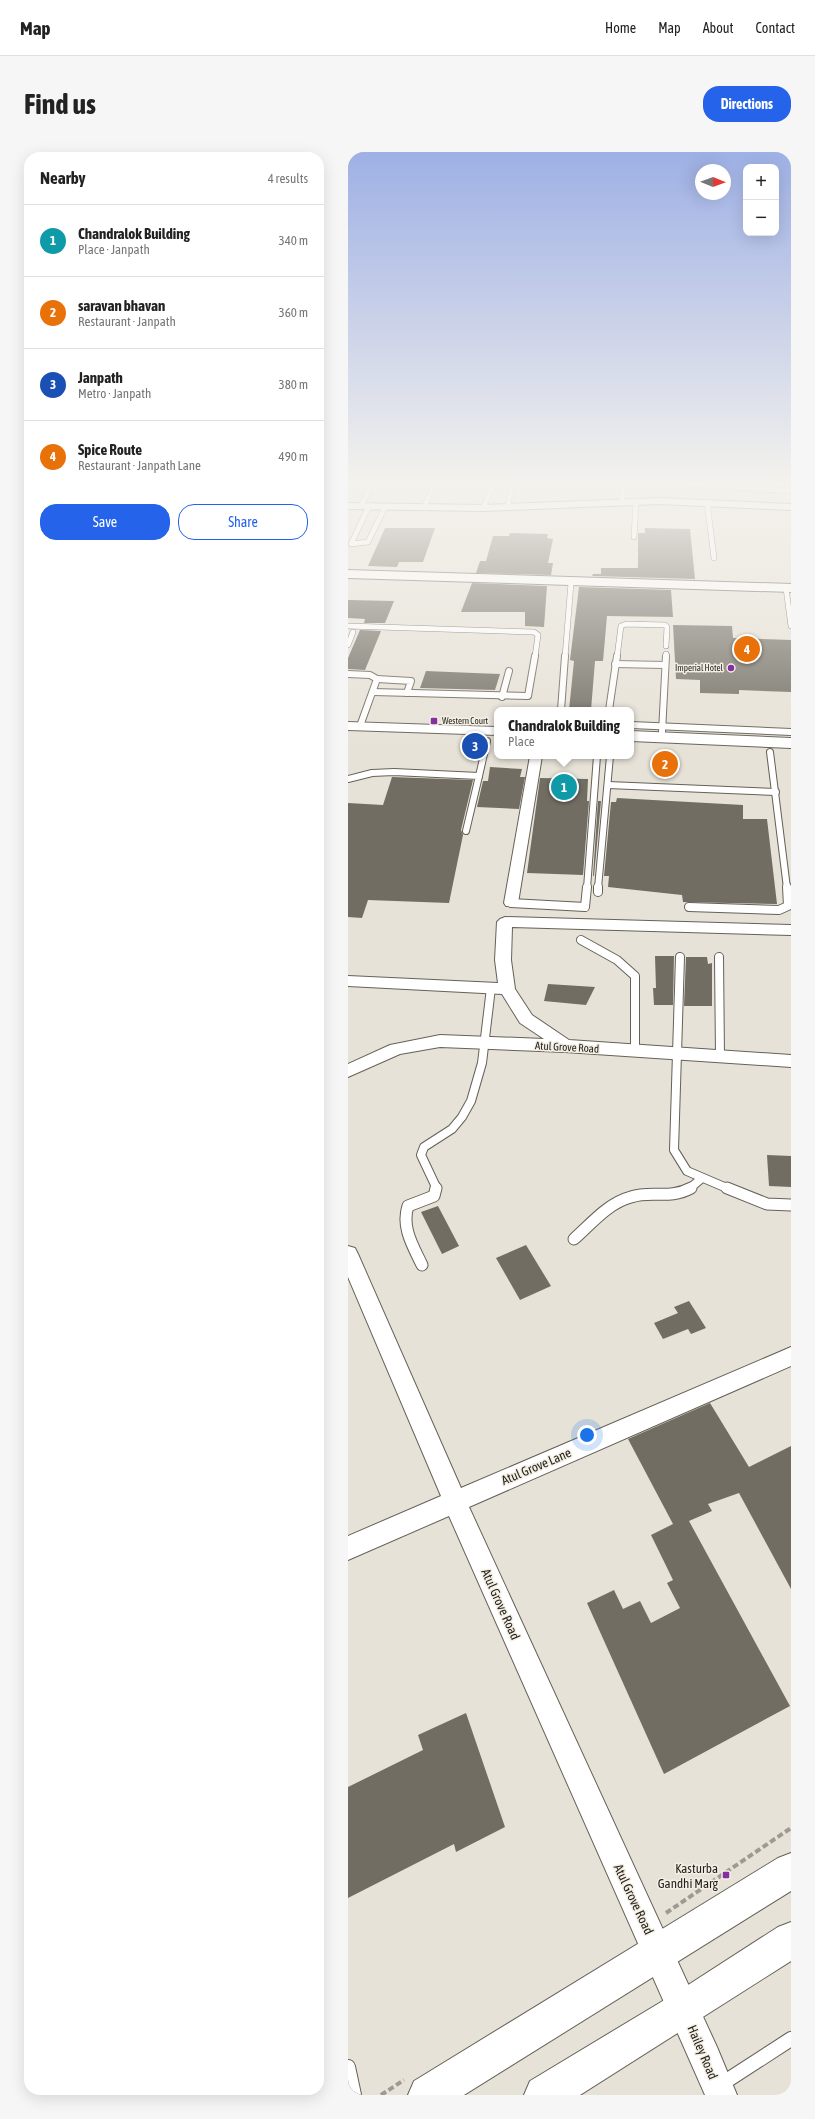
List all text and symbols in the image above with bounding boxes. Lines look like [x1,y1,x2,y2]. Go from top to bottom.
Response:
text: Map [20,17,51,39]
text: Home [605,20,636,36]
text: Map [658,20,681,36]
text: About [703,20,734,36]
text: Contact [756,20,795,36]
button: Directions [703,86,791,122]
text: Find us [24,88,96,120]
north arrow [695,164,731,200]
map controls [743,164,779,236]
button: + [743,164,779,200]
text: Nearby [40,168,86,188]
text: 4 results [268,171,308,186]
button: − [743,200,779,236]
text: Chandralok Building [78,225,190,242]
text: 1 [50,233,56,248]
text: 340 m [279,233,308,248]
text: Place · Janpath [78,242,150,257]
text: saravan bhavan [78,297,165,314]
text: 2 [50,305,56,320]
text: 360 m [279,305,308,320]
text: Restaurant · Janpath [78,314,176,329]
text: Janpath [78,369,123,386]
text: 3 [50,377,56,392]
text: 380 m [279,377,308,392]
text: Metro · Janpath [78,386,151,401]
text: Spice Route [78,441,142,458]
text: 4 [50,449,56,464]
text: 490 m [279,449,308,464]
text: Restaurant · Janpath Lane [78,458,201,473]
button: Save [40,504,170,540]
button: Share [178,504,308,540]
pin: 4 [734,634,760,664]
place label: Imperial Hotel [675,663,724,673]
marker: Imperial Hotel [726,663,736,673]
popup [494,707,634,759]
marker: Western Court [429,716,439,726]
place label: Western Court [442,716,489,726]
text: Chandralok Building [508,717,620,734]
pin: 3 [462,731,488,761]
text: Place [508,734,535,749]
pin: 2 [652,749,678,779]
pin: 1 [551,772,577,802]
street label: Atul Grove Road [535,1039,599,1055]
your location [577,1425,597,1445]
street label: Atul Grove Lane [499,1445,574,1488]
street label: Atul Grove Road [478,1566,523,1642]
place label: Kasturba Gandhi Marg [658,1861,718,1891]
street label: Atul Grove Road [611,1862,656,1937]
marker: Kasturba Gandhi Marg [721,1870,731,1880]
street label: Hailey Road [684,2023,721,2082]

